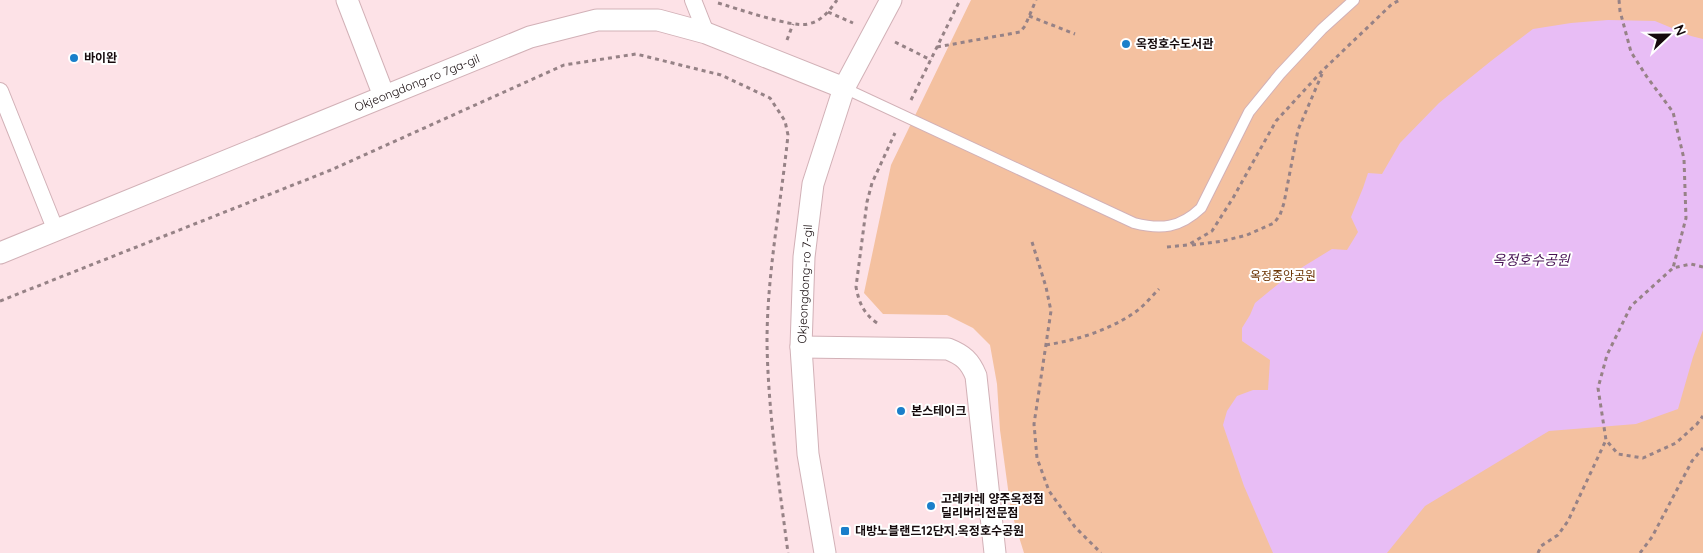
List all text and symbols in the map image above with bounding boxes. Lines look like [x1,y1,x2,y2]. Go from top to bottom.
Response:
north arrow [1643,10,1693,60]
text: N [1670,22,1690,38]
place label: 옥정호수도서관 [1136,36,1213,51]
marker: 옥정호수도서관 [1120,38,1132,50]
place label: 바이완 [84,50,117,65]
street label: Okjeongdong-ro 7ga-gil [352,51,482,115]
marker: 바이완 [68,52,80,64]
street label: Okjeongdong-ro 7-gil [794,224,815,344]
water label: 옥정호수공원 [1492,251,1571,269]
park label: 옥정중앙공원 [1250,268,1316,283]
place label: 본스테이크 [911,403,966,418]
marker: 본스테이크 [895,405,907,417]
place label: 고레카레 양주옥정점 딜리버리전문점 [941,491,1044,520]
marker: 고레카레 양주옥정점 딜리버리전문점 [925,500,937,512]
place label: 대방노블랜드12단지.옥정호수공원 [855,523,1024,538]
marker: 대방노블랜드12단지.옥정호수공원 [839,525,851,537]

